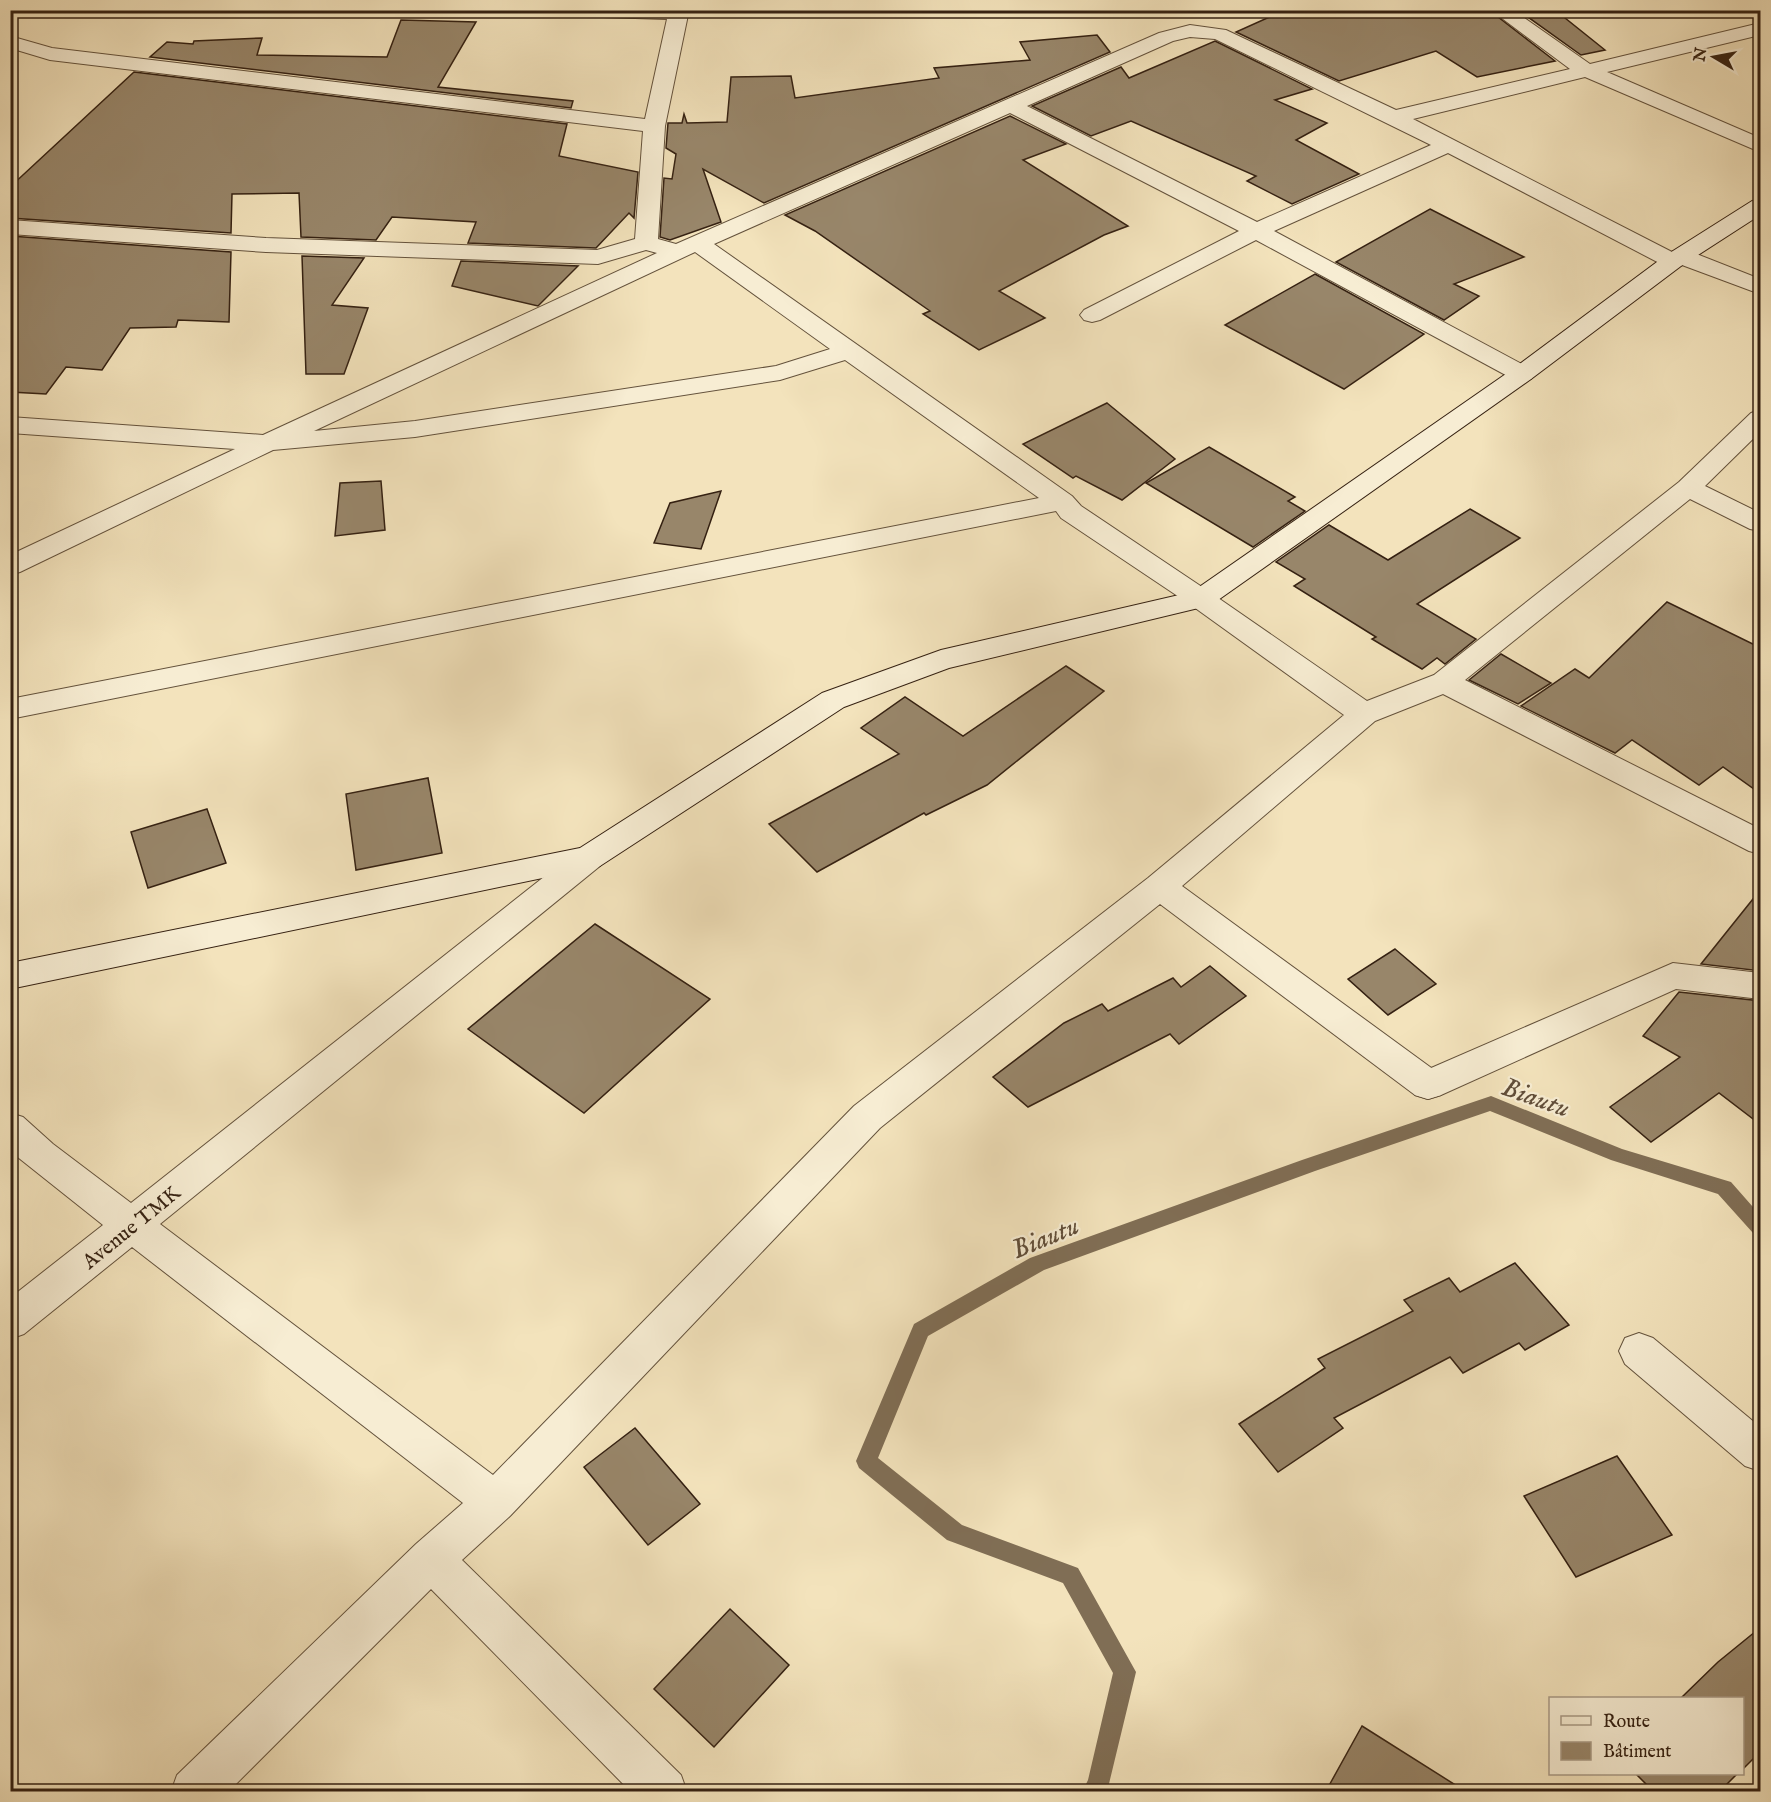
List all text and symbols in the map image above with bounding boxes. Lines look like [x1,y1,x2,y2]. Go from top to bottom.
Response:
north arrow [1684,27,1744,87]
text: N [1690,46,1712,64]
water label: Biautu [1497,1071,1574,1126]
street label: Avenue TMK [76,1180,187,1277]
water label: Biautu [1007,1210,1085,1268]
legend [1549,1697,1744,1775]
text: Route [1603,1711,1650,1734]
text: Bâtiment [1603,1741,1672,1764]

